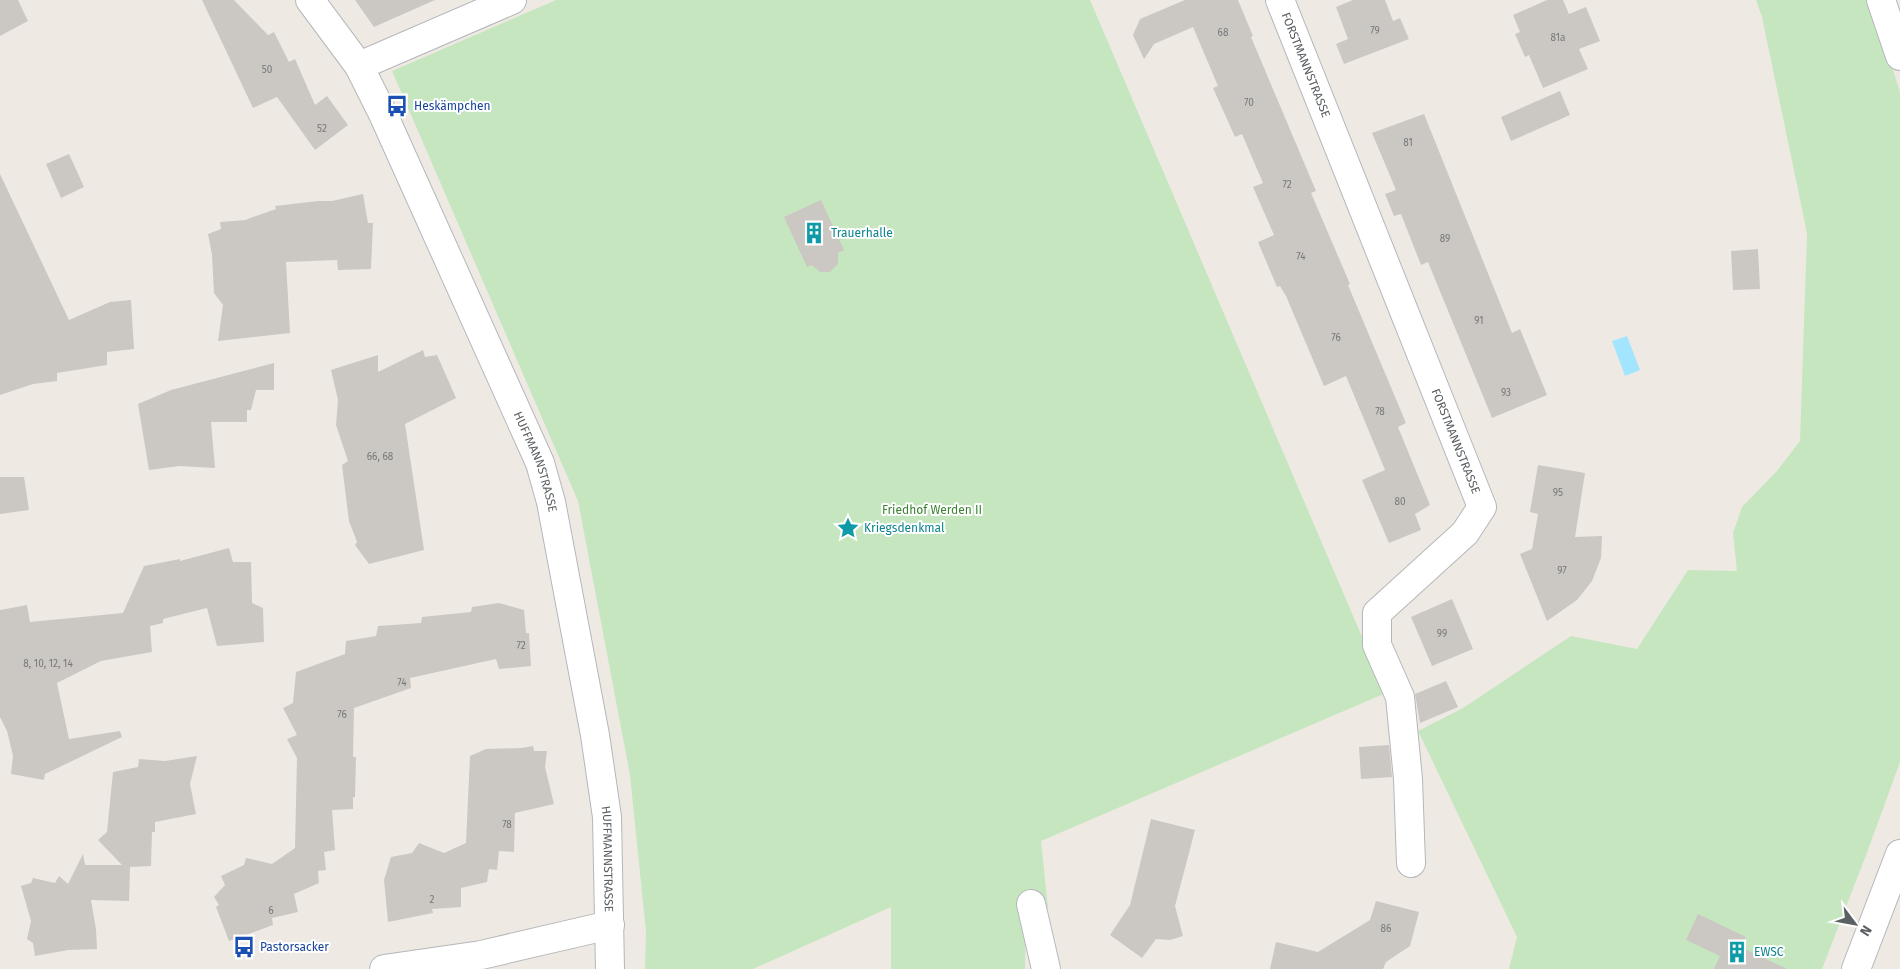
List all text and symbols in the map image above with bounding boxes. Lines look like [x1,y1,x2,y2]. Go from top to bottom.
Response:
street label: FORSTMANNSTRASSE [1279,10,1333,120]
house number: 79 [1370,25,1380,37]
house number: 68 [1218,27,1229,39]
house number: 81a [1551,32,1565,44]
house number: 50 [262,64,273,76]
bus stop icon: Heskämpchen [384,93,410,119]
house number: 70 [1244,97,1254,109]
place label: Heskämpchen [414,99,491,113]
house number: 52 [317,123,327,135]
house number: 81 [1403,137,1413,149]
house number: 72 [1282,179,1292,191]
building icon: Trauerhalle [801,220,827,246]
place label: Trauerhalle [831,226,893,240]
house number: 89 [1440,233,1450,245]
house number: 74 [1296,251,1306,263]
house number: 91 [1474,315,1484,327]
house number: 76 [1331,332,1341,344]
street label: FORSTMANNSTRASSE [1429,387,1483,496]
house number: 93 [1501,387,1511,399]
house number: 78 [1375,406,1385,418]
street label: HUFFMANNSTRASSE [511,409,560,513]
house number: 66, 68 [367,451,394,463]
house number: 95 [1553,487,1563,499]
house number: 80 [1394,496,1406,508]
park label: Friedhof Werden II [882,503,982,517]
place icon: Kriegsdenkmal [835,515,861,541]
place label: Kriegsdenkmal [864,521,945,535]
house number: 97 [1557,565,1567,577]
house number: 99 [1437,628,1447,640]
house number: 72 [516,640,526,652]
house number: 8, 10, 12, 14 [23,658,73,670]
house number: 74 [397,677,407,689]
house number: 76 [337,709,347,721]
street label: HUFFMANNSTRASSE [598,805,616,912]
house number: 78 [502,819,512,831]
house number: 2 [430,894,435,906]
north arrow [1830,899,1880,949]
house number: 6 [268,905,274,917]
text: N [1856,922,1875,939]
house number: 86 [1381,923,1391,935]
bus stop icon: Pastorsacker [231,934,257,960]
building icon: EWSC [1724,939,1750,965]
place label: Pastorsacker [260,940,329,954]
place label: EWSC [1754,945,1784,959]

